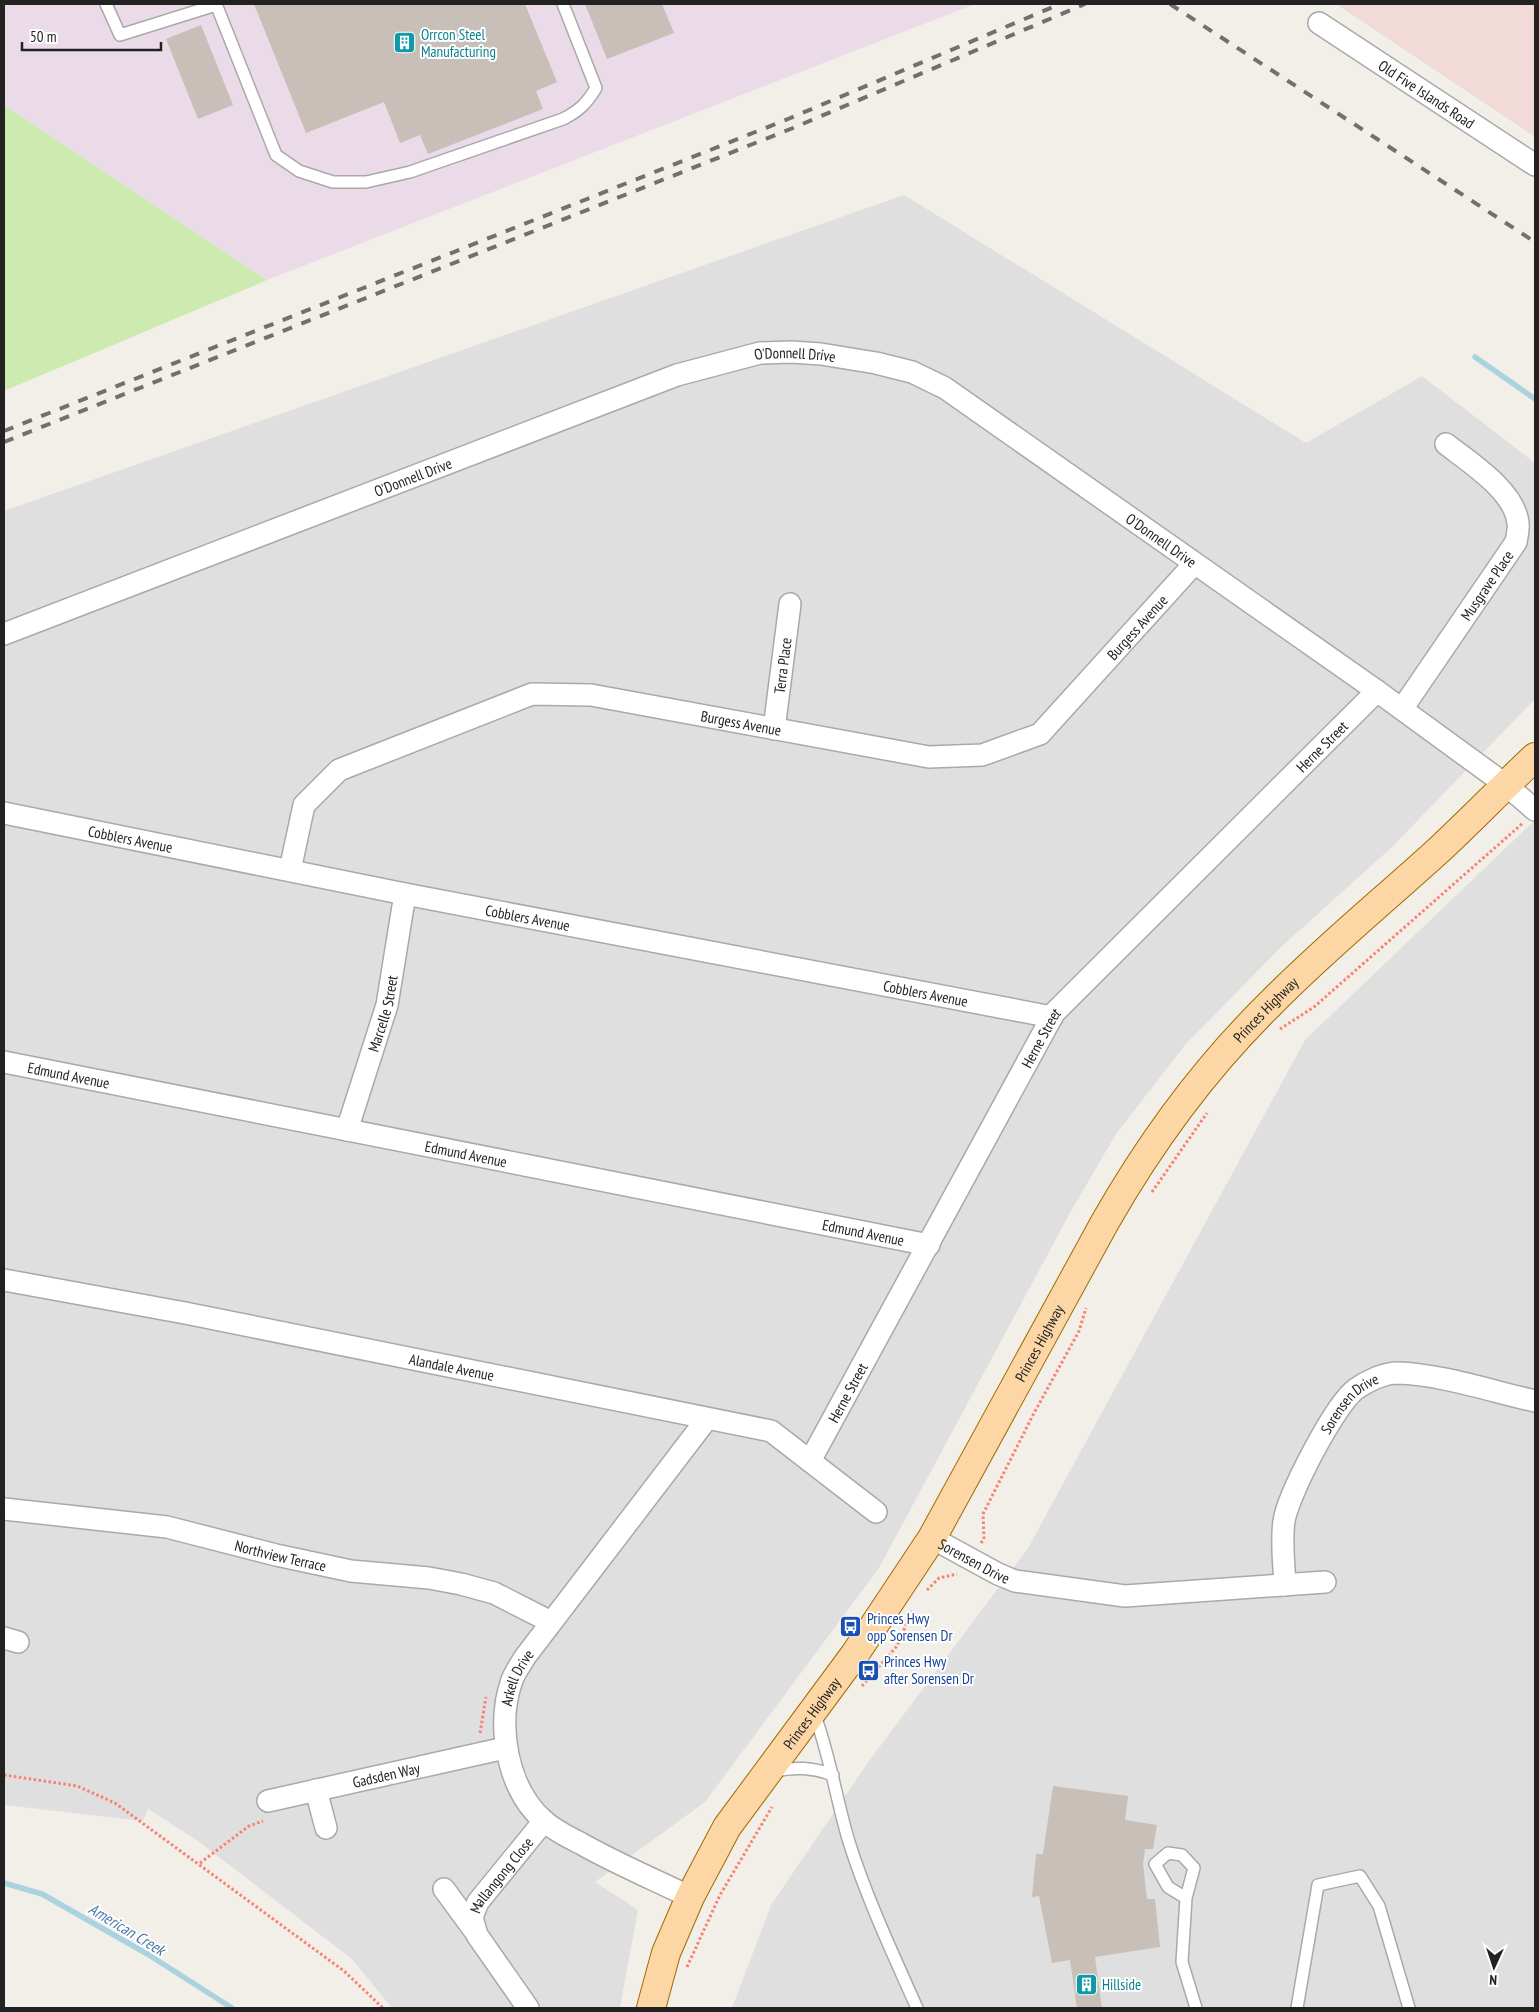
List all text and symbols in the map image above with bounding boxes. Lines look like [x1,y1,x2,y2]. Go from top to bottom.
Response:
scale bar [22,20,161,52]
place label: Orrcon Steel Manufacturing [421,25,496,61]
text: 50 m [30,27,56,46]
building icon: Orrcon Steel Manufacturing [393,31,417,55]
street label: Old Five Islands Road [1375,55,1478,132]
street label: O'Donnell Drive [752,342,837,366]
street label: O'Donnell Drive [371,453,454,500]
street label: O'Donnell Drive [1123,509,1200,571]
street label: Musgrave Place [1456,546,1517,624]
street label: Burgess Avenue [1102,591,1171,664]
street label: Terra Place [769,636,795,695]
street label: Burgess Avenue [699,706,783,739]
street label: Herne Street [1292,716,1351,776]
street label: Cobblers Avenue [87,821,174,856]
street label: Cobblers Avenue [484,900,572,935]
street label: Princes Highway [1229,972,1302,1046]
street label: Marcelle Street [363,974,401,1054]
street label: Cobblers Avenue [882,976,969,1010]
street label: Herne Street [1017,1003,1064,1071]
street label: Edmund Avenue [26,1057,111,1092]
street label: Edmund Avenue [423,1136,509,1171]
street label: Edmund Avenue [821,1215,906,1249]
street label: Princes Highway [1010,1301,1068,1385]
street label: Alandale Avenue [408,1349,496,1385]
street label: Herne Street [823,1359,871,1426]
street label: Sorensen Drive [1316,1369,1381,1437]
street label: Sorensen Drive [935,1534,1013,1587]
street label: Northview Terrace [233,1535,328,1575]
place label: Princes Hwy opp Sorensen Dr [867,1609,953,1645]
bus stop icon: Princes Hwy opp Sorensen Dr [839,1615,863,1639]
street label: Arkell Drive [497,1645,537,1707]
place label: Princes Hwy after Sorensen Dr [884,1652,975,1688]
bus stop icon: Princes Hwy after Sorensen Dr [856,1658,880,1682]
street label: Princes Highway [779,1673,844,1753]
street label: Gadsden Way [351,1758,422,1791]
street label: Mallangong Close [465,1833,537,1916]
water label: American Creek [85,1898,170,1961]
north arrow [1469,1942,1519,1992]
text: N [1489,1971,1498,1989]
building icon: Hillside [1074,1972,1098,1996]
place label: Hillside [1102,1975,1141,1994]

